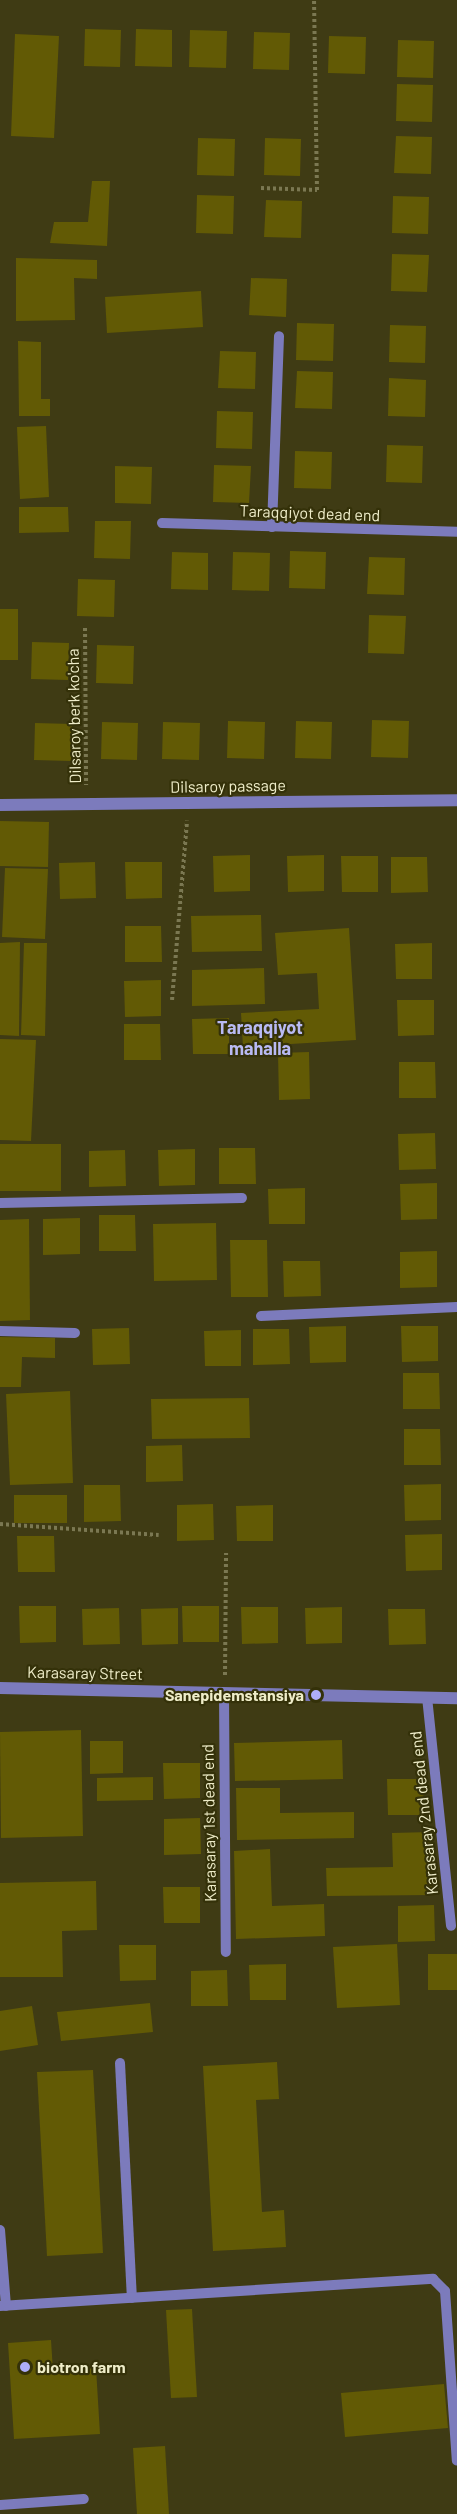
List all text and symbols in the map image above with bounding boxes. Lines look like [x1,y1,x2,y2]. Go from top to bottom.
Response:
street label: Taraqqiyot dead end [239,501,381,525]
street label: Dilsaroy berk ko'cha [63,648,85,784]
street label: Dilsaroy passage [170,775,286,797]
district label: Taraqqiyot mahalla [217,1017,303,1060]
street label: Karasaray Street [27,1662,143,1684]
place label: Sanepidemstansiya [165,1685,304,1705]
marker: Sanepidemstansiya [309,1688,323,1702]
street label: Karasaray 2nd dead end [406,1730,442,1896]
street label: Karasaray 1st dead end [198,1744,220,1902]
place label: biotron farm [37,2357,126,2377]
marker: biotron farm [18,2360,32,2374]

